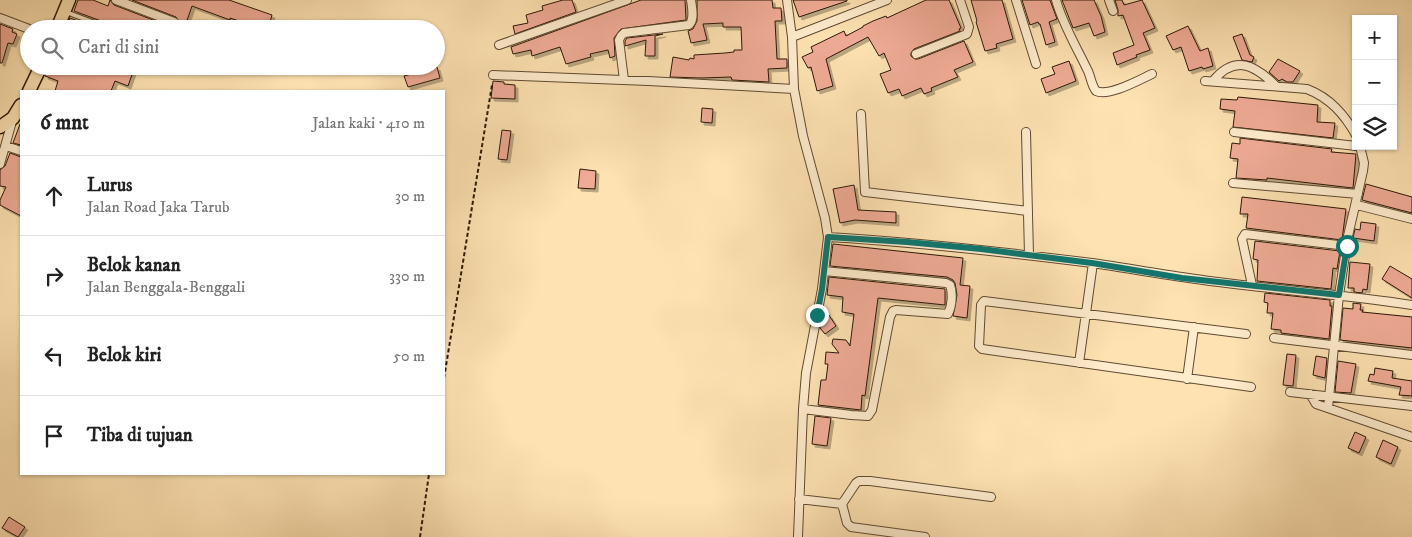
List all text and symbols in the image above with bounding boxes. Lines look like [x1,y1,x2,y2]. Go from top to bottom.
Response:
map controls [1352,15,1397,150]
button: + [1352,15,1397,60]
search box [20,20,445,75]
icon: search [38,34,66,62]
text: Cari di sini [78,36,159,59]
button: − [1352,60,1397,105]
button: layers [1352,105,1397,150]
text: 6 mnt [40,110,89,136]
text: Jalan kaki · 410 m [312,113,425,133]
text: Lurus [87,174,132,197]
icon: ahead [40,182,68,210]
text: 30 m [395,186,425,206]
text: Jalan Road Jaka Tarub [87,197,229,217]
route start [1336,235,1359,258]
text: Belok kanan [87,254,181,277]
icon: right [40,262,68,290]
text: 330 m [389,266,425,286]
text: Jalan Benggala-Benggali [87,277,245,297]
route end [806,304,829,327]
icon: left [40,342,68,370]
text: Belok kiri [87,344,161,367]
text: 50 m [393,346,425,366]
icon: arrive [40,422,68,450]
text: Tiba di tujuan [87,424,193,447]

